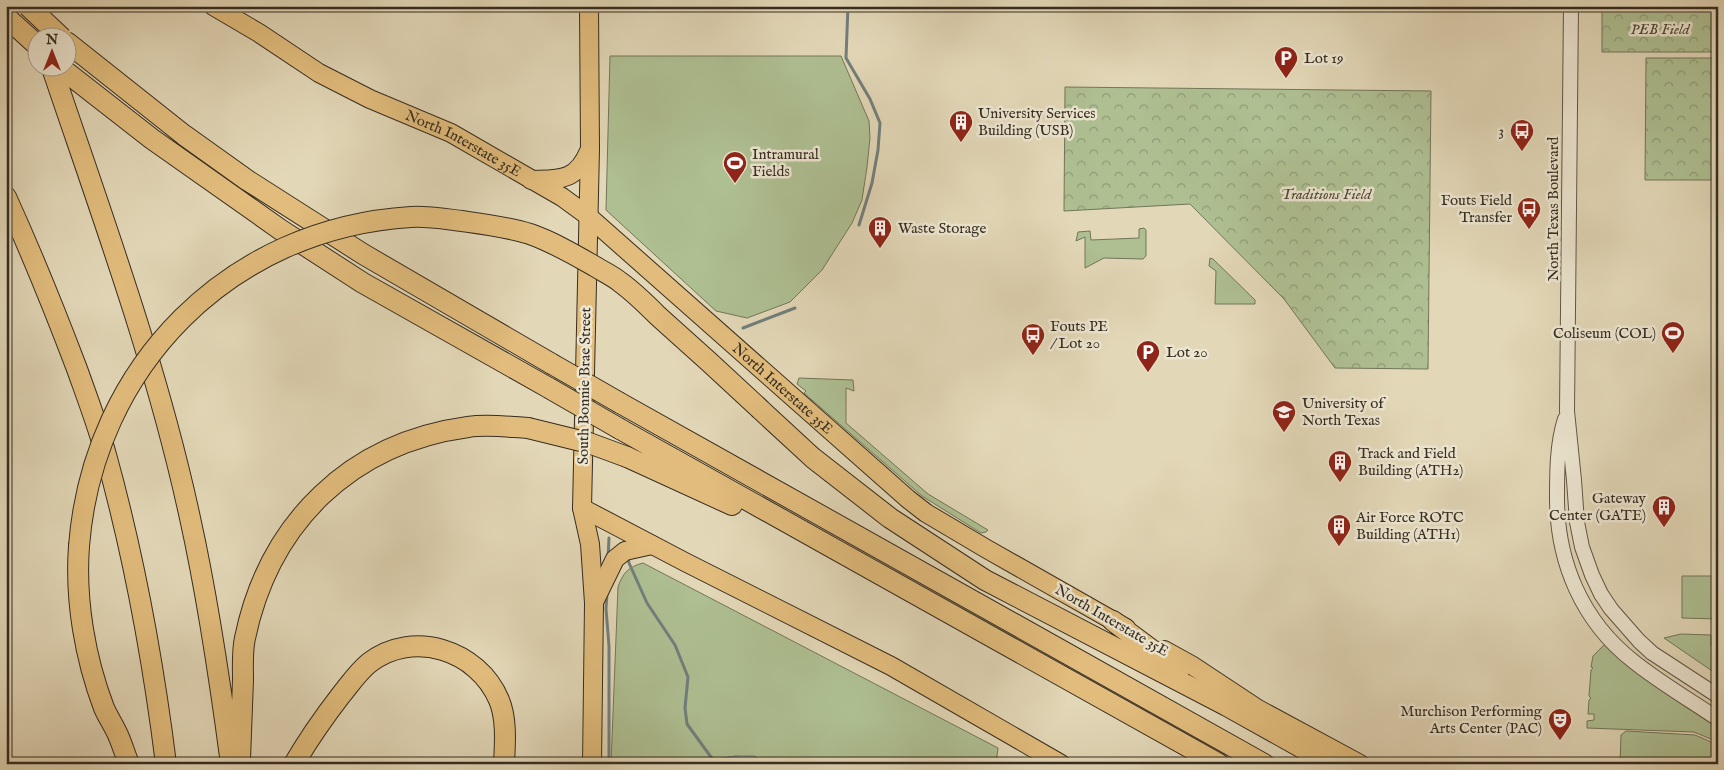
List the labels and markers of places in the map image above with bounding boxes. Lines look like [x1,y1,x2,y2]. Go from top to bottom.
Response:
parking icon: Lot 19 [1273,45,1299,79]
place label: Lot 19 [1304,49,1343,68]
place label: University Services Building (USB) [978,104,1096,140]
building icon: University Services Building (USB) [948,109,974,143]
bus stop icon: 3 [1509,118,1535,152]
place label: 3 [1498,122,1504,141]
place label: Intramural Fields [752,145,820,181]
sports icon: Intramural Fields [722,150,748,184]
place label: Fouts Field Transfer [1441,191,1513,227]
bus stop icon: Fouts Field Transfer [1516,196,1542,230]
building icon: Waste Storage [867,215,893,249]
place label: Waste Storage [898,219,986,238]
place label: Fouts PE / Lot 20 [1050,317,1108,353]
sports icon: Coliseum (COL) [1660,320,1686,354]
bus stop icon: Fouts PE / Lot 20 [1020,322,1046,356]
place label: Coliseum (COL) [1553,324,1656,343]
parking icon: Lot 20 [1135,339,1161,373]
place label: Lot 20 [1166,343,1208,362]
place label: University of North Texas [1302,394,1386,430]
school or university icon: University of North Texas [1271,399,1297,433]
place label: Track and Field Building (ATH2) [1358,444,1464,480]
building icon: Track and Field Building (ATH2) [1327,449,1353,483]
place label: Gateway Center (GATE) [1549,489,1647,525]
building icon: Gateway Center (GATE) [1651,494,1677,528]
place label: Air Force ROTC Building (ATH1) [1355,508,1464,544]
building icon: Air Force ROTC Building (ATH1) [1326,513,1352,547]
place label: Murchison Performing Arts Center (PAC) [1400,702,1543,738]
theatre icon: Murchison Performing Arts Center (PAC) [1547,707,1573,741]

